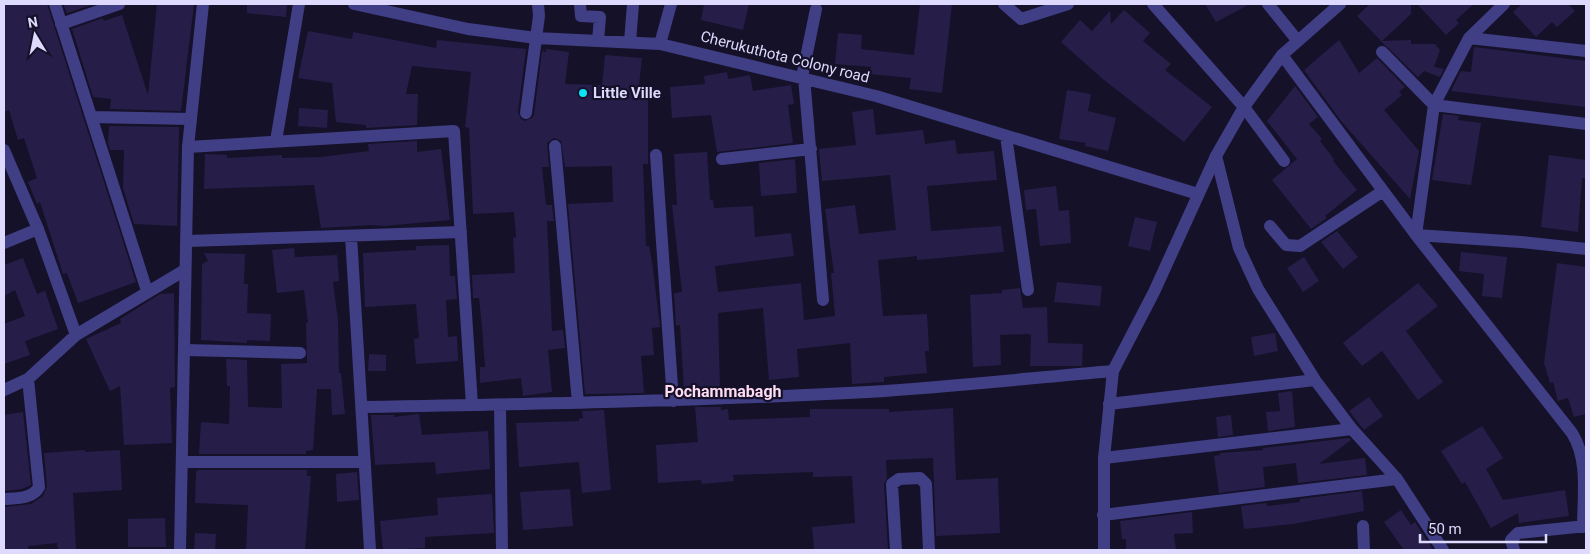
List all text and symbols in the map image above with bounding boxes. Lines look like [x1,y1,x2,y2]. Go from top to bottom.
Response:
north arrow [10,10,60,60]
text: N [26,13,39,31]
street label: Cherukuthota Colony road [699,27,871,87]
place label: Little Ville [593,84,661,102]
marker: Little Ville [577,87,589,99]
district label: Pochammabagh [664,382,782,401]
scale bar [1420,512,1546,544]
text: 50 m [1428,520,1462,538]

